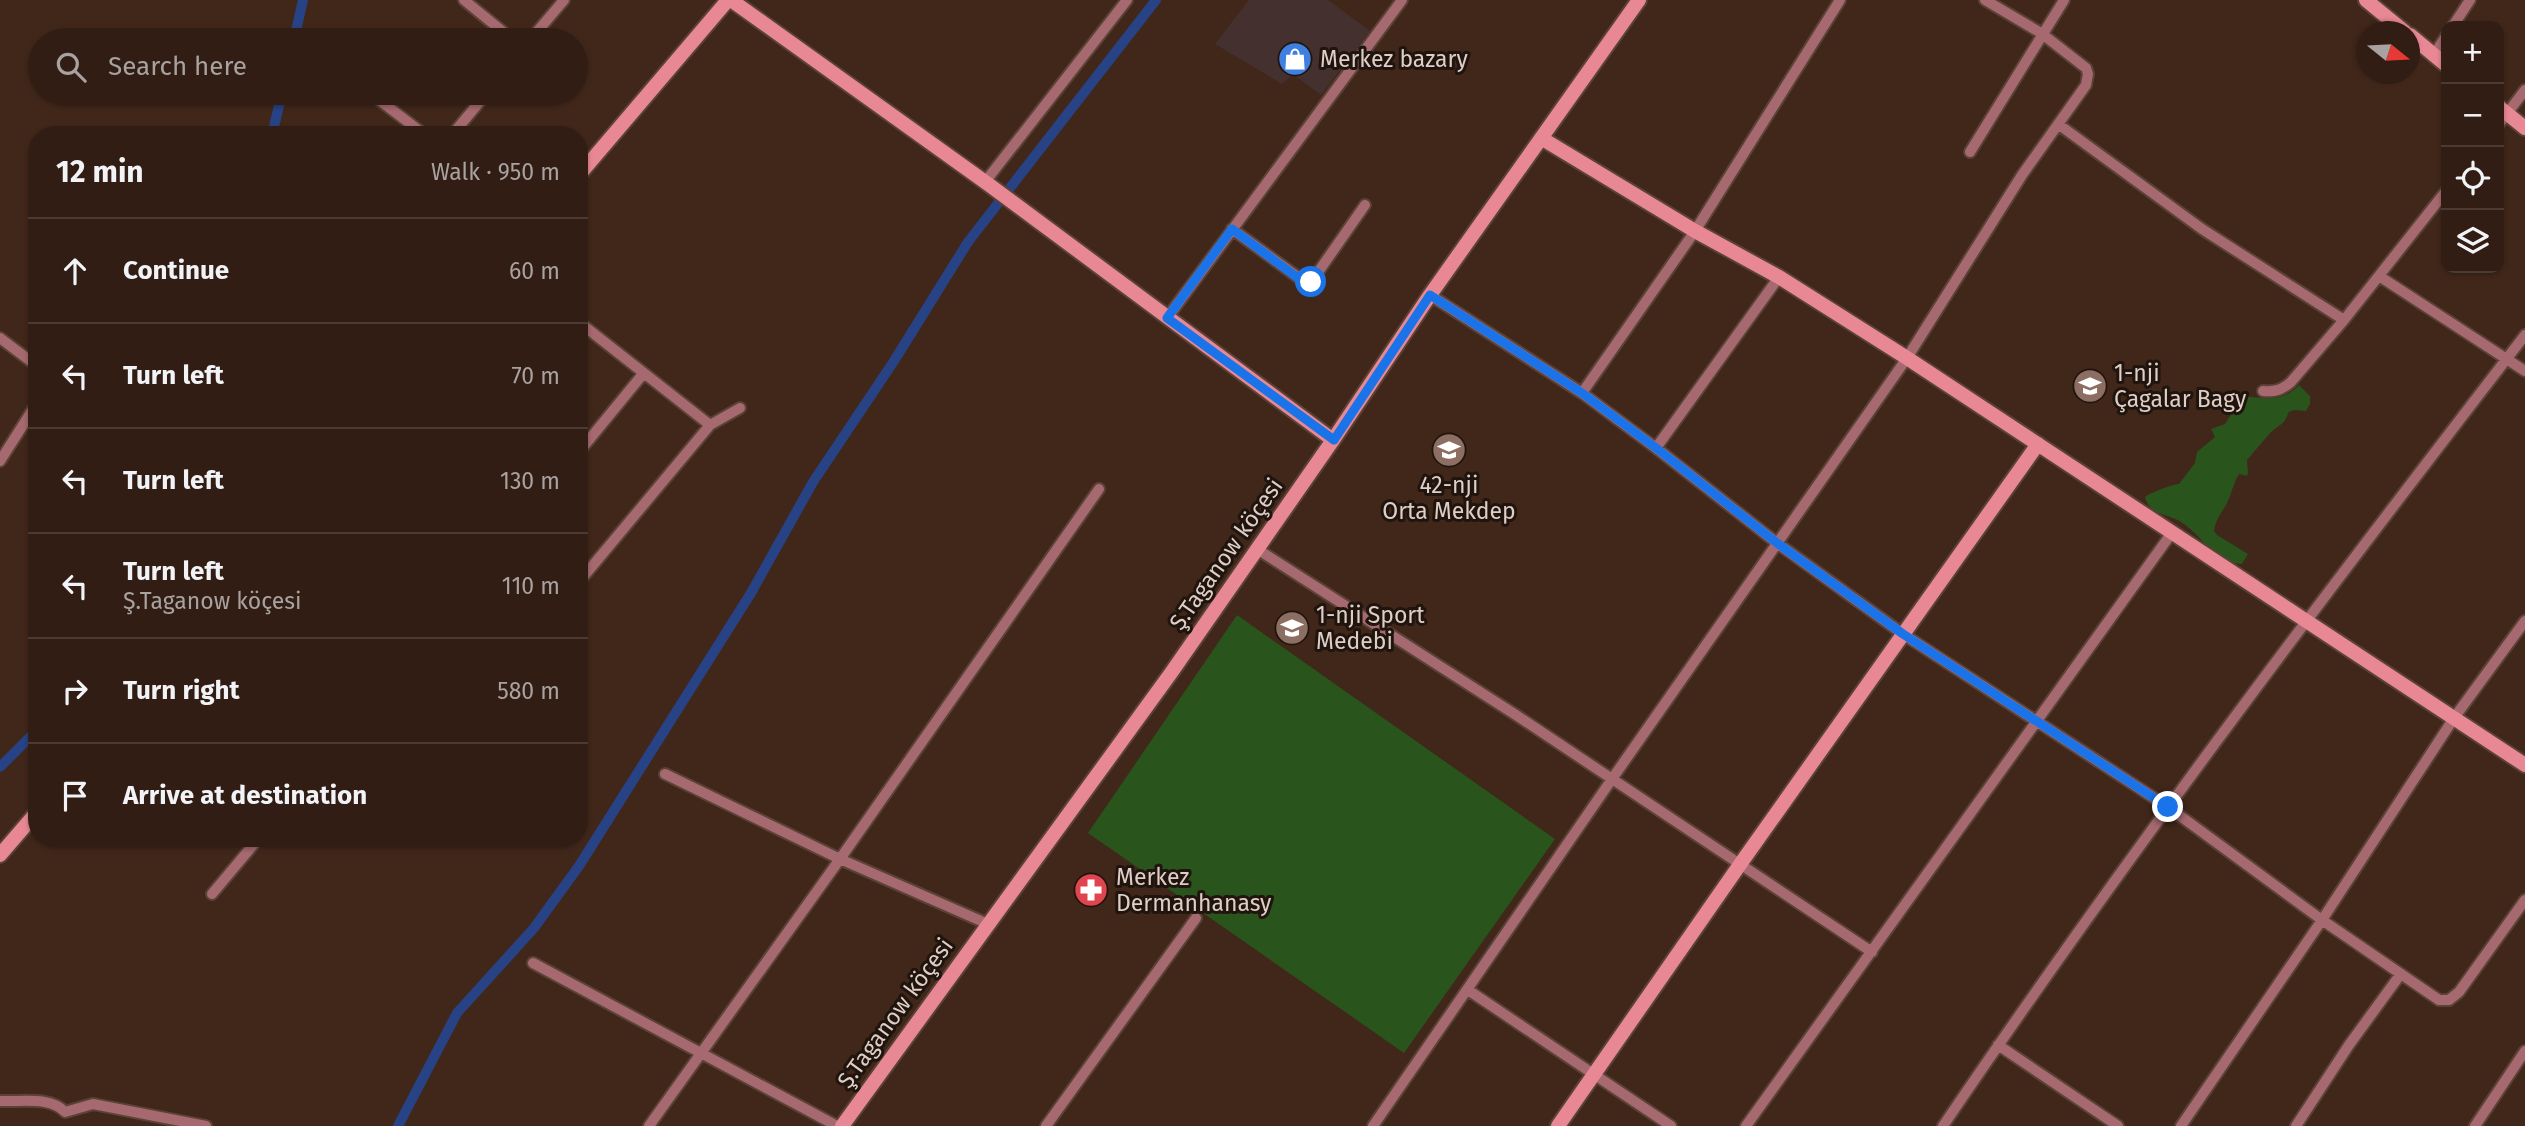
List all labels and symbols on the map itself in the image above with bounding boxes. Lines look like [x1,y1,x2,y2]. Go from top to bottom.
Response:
north arrow [2357,21,2420,84]
shop icon: Merkez bazary [1276,40,1314,78]
place label: Merkez bazary [1320,45,1468,73]
route start [1295,266,1326,297]
place label: 1-nji Çagalar Bagy [2114,359,2247,413]
school or university icon: 1-nji Çagalar Bagy [2071,367,2109,405]
school or university icon: 42-nji Orta Mekdep [1430,431,1468,469]
place label: 42-nji Orta Mekdep [1382,471,1516,525]
street label: Ş.Taganow köçesi [1163,473,1289,635]
place label: 1-nji Sport Medebi [1316,601,1425,655]
school or university icon: 1-nji Sport Medebi [1273,609,1311,647]
route end [2152,791,2183,822]
place label: Merkez Dermanhanasy [1116,863,1272,917]
pharmacy icon: Merkez Dermanhanasy [1072,871,1110,909]
street label: Ş.Taganow köçesi [831,933,959,1093]

